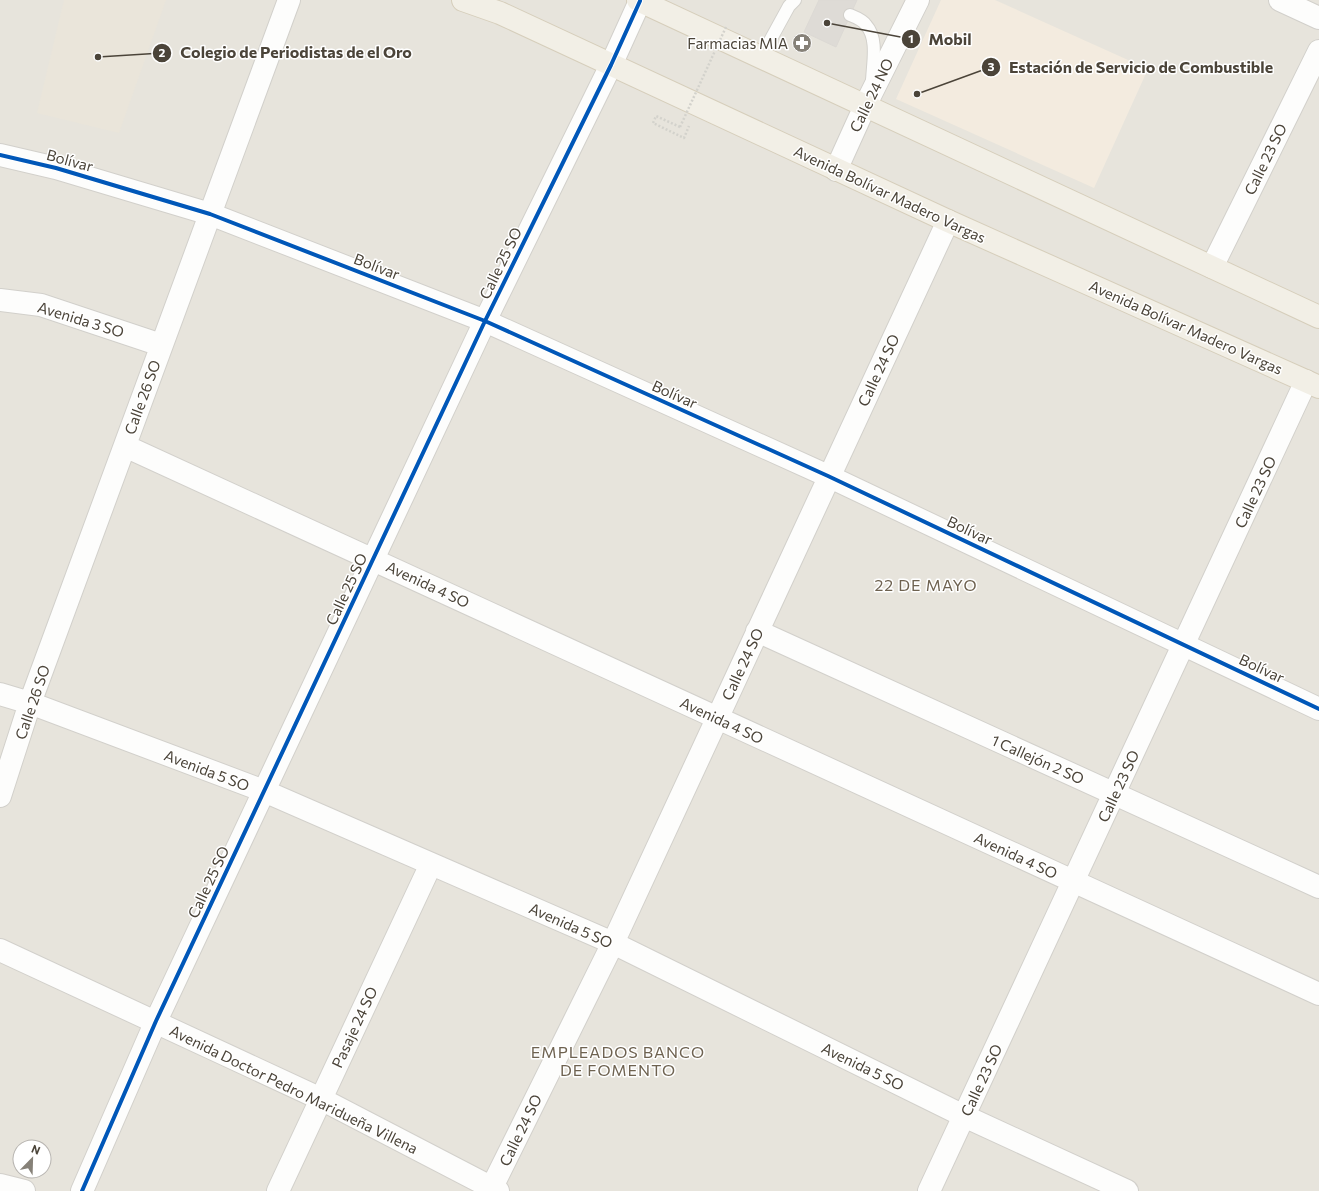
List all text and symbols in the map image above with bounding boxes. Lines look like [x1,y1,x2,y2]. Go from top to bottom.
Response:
callout: Mobil [901,25,980,53]
text: Mobil [928,29,972,48]
text: 1 [908,31,914,45]
pharmacy icon: Farmacias MIA [791,32,813,54]
place label: Farmacias MIA [687,34,788,52]
callout: Colegio de Periodistas de el Oro [152,39,420,67]
text: Colegio de Periodistas de el Oro [180,42,412,61]
text: 2 [159,45,166,59]
callout: Estación de Servicio de Combustible [981,53,1281,81]
street label: Calle 24 NO [845,55,897,135]
text: Estación de Servicio de Combustible [1009,57,1273,76]
text: 3 [988,59,995,73]
street label: Calle 23 SO [1240,120,1290,198]
street label: Avenida Bolívar Madero Vargas [791,142,989,247]
street label: Bolívar [45,145,95,175]
street label: Calle 25 SO [475,224,525,302]
street label: Bolívar [352,249,402,283]
street label: Avenida Bolívar Madero Vargas [1087,276,1286,378]
street label: Avenida 3 SO [36,297,126,341]
street label: Calle 24 SO [853,331,903,409]
street label: Calle 26 SO [120,357,164,437]
street label: Bolívar [650,376,700,412]
street label: Calle 23 SO [1231,453,1279,531]
street label: Bolívar [945,512,995,548]
street label: Calle 25 SO [321,550,371,628]
street label: Avenida 4 SO [383,557,473,611]
district label: 22 DE MAYO [875,575,978,594]
street label: Calle 24 SO [717,625,767,703]
street label: Bolívar [1237,650,1287,686]
street label: Calle 26 SO [11,662,53,742]
street label: Avenida 4 SO [677,693,767,747]
street label: 1 Callejón 2 SO [989,731,1087,787]
street label: Avenida 5 SO [162,746,252,794]
street label: Calle 23 SO [1094,747,1142,825]
street label: Avenida 4 SO [971,828,1061,882]
street label: Calle 25 SO [183,843,233,921]
street label: Avenida 5 SO [526,899,616,951]
street label: Pasaje 24 SO [327,984,381,1070]
street label: Avenida Doctor Pedro Maridueña Villena [167,1021,421,1157]
street label: Avenida 5 SO [819,1038,907,1094]
street label: Calle 23 SO [957,1041,1005,1119]
district label: EMPLEADOS BANCO DE FOMENTO [531,1042,705,1079]
street label: Calle 24 SO [495,1091,545,1169]
north arrow [12,1139,52,1179]
text: N [30,1142,42,1157]

